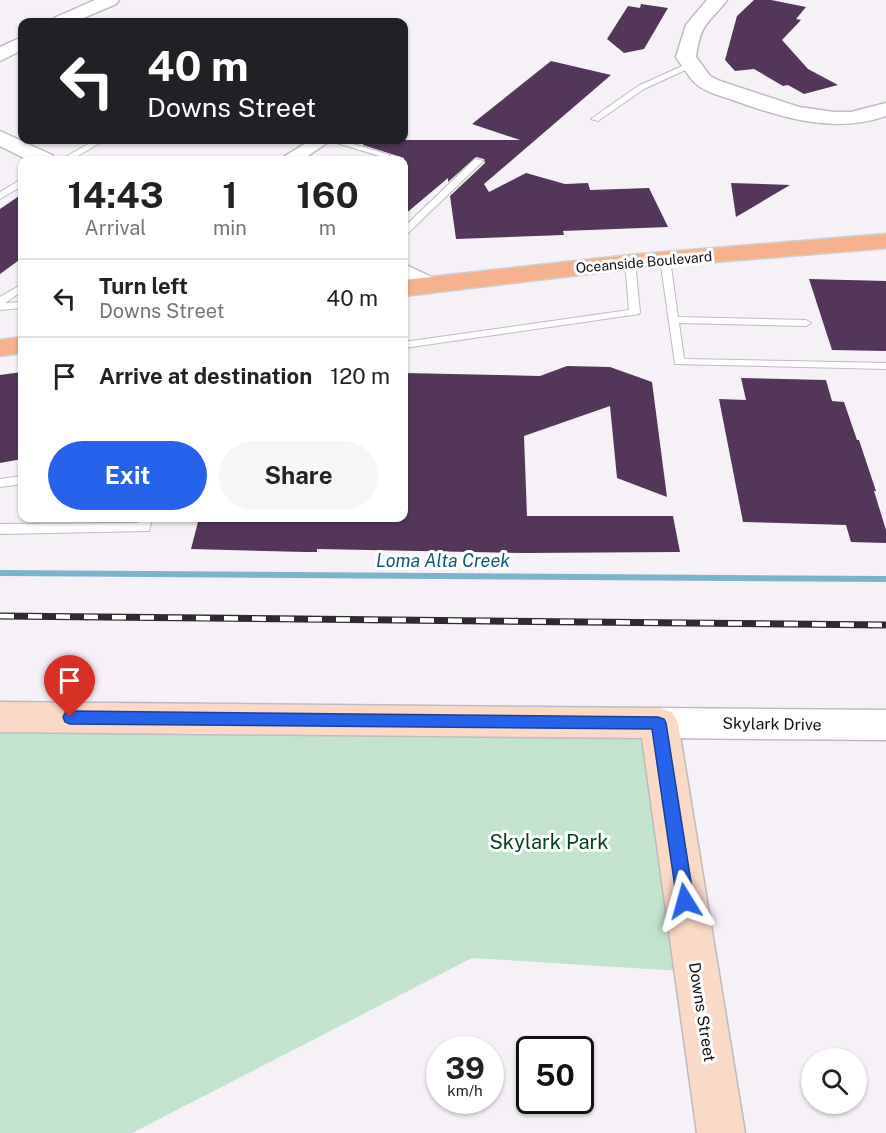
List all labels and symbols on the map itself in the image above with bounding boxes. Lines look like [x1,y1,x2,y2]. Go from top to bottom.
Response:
street label: Oceanside Boulevard [575,248,713,276]
water label: Loma Alta Creek [376,550,510,571]
pin [44,655,95,717]
street label: Skylark Drive [722,714,822,734]
park label: Skylark Park [489,830,609,854]
position arrow [653,869,717,933]
street label: Downs Street [685,961,719,1063]
speed limit sign: 50 [516,1036,594,1114]

